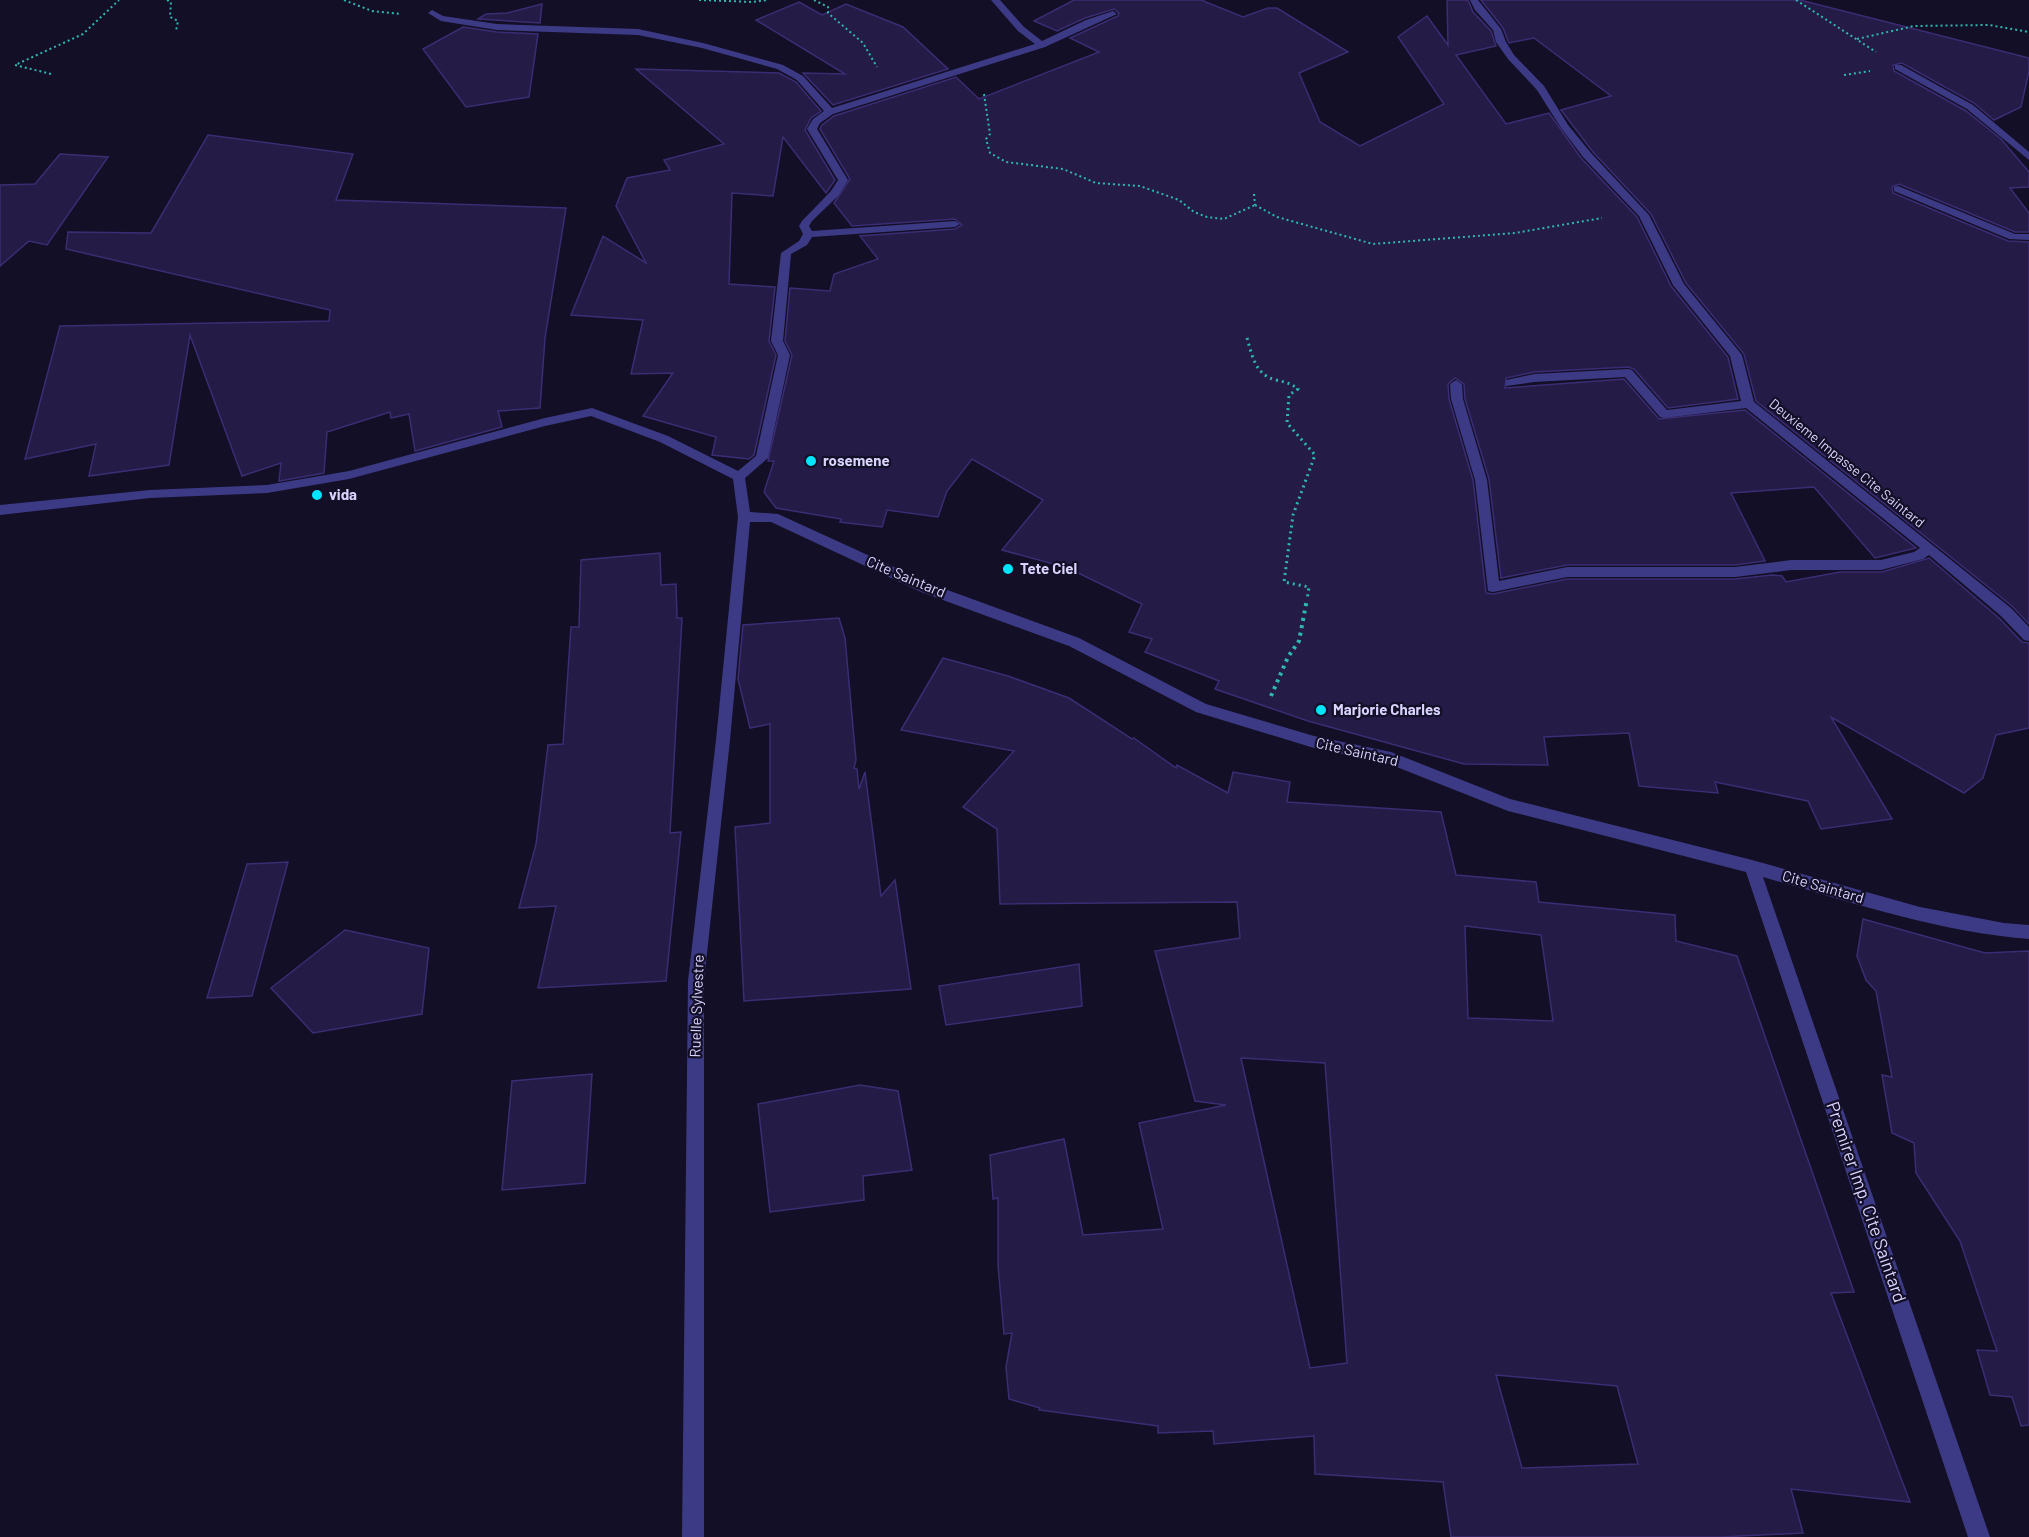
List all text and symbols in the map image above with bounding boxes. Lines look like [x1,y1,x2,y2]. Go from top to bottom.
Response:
street label: Deuxieme Impasse Cite Saintard [1766,395,1929,531]
place label: rosemene [823,451,890,469]
marker: rosemene [804,454,818,468]
place label: vida [329,485,357,503]
marker: vida [310,488,324,502]
street label: Cite Saintard [864,551,949,601]
place label: Tete Ciel [1020,559,1077,577]
marker: Tete Ciel [1001,562,1015,576]
place label: Marjorie Charles [1333,700,1441,718]
marker: Marjorie Charles [1314,703,1328,717]
street label: Cite Saintard [1314,733,1400,769]
street label: Cite Saintard [1780,866,1866,906]
street label: Ruelle Sylvestre [685,954,707,1058]
street label: Premirer Imp. Cite Saintard [1822,1098,1912,1305]

